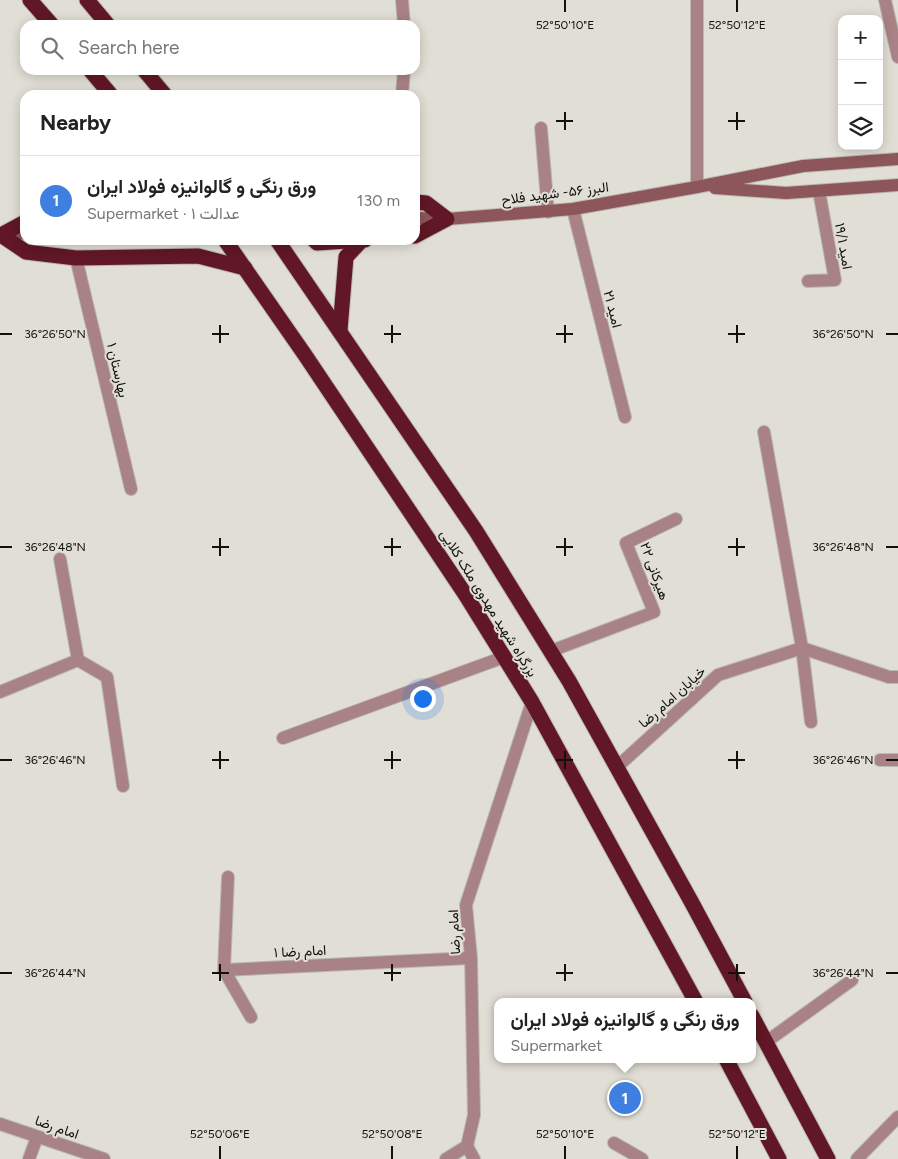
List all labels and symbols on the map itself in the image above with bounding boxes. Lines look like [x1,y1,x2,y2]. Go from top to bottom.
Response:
text: 52°50'10"E [536,18,594,32]
text: 52°50'12"E [708,18,766,32]
street label: البرز ۵۶- شهید فلاح [500,178,610,211]
street label: امید ۱۹/۱ [831,221,856,271]
street label: امید ۲۱ [600,289,625,330]
text: 36°26'50"N [24,327,86,341]
text: 36°26'50"N [812,327,874,341]
street label: بهارستان ۱ [103,341,132,399]
street label: بزرگراه شهید مهدوی ملک کلایی [436,526,541,680]
text: 36°26'48"N [24,540,86,554]
street label: هیرکانی ۲۲ [636,540,673,603]
text: 36°26'48"N [812,540,874,554]
street label: خیابان امام رضا [635,663,709,732]
your location [410,686,436,712]
text: 36°26'46"N [24,753,86,767]
text: 36°26'46"N [812,753,874,767]
street label: امام رضا [445,909,464,955]
street label: امام رضا ۱ [273,942,327,961]
text: 36°26'44"N [24,966,86,980]
text: 36°26'44"N [812,966,874,980]
pin: 1 [609,1079,641,1117]
street label: امام رضا [33,1112,81,1143]
text: 52°50'06"E [190,1127,250,1141]
text: 52°50'08"E [361,1127,423,1141]
text: 52°50'10"E [536,1127,594,1141]
text: 52°50'12"E [708,1127,766,1141]

